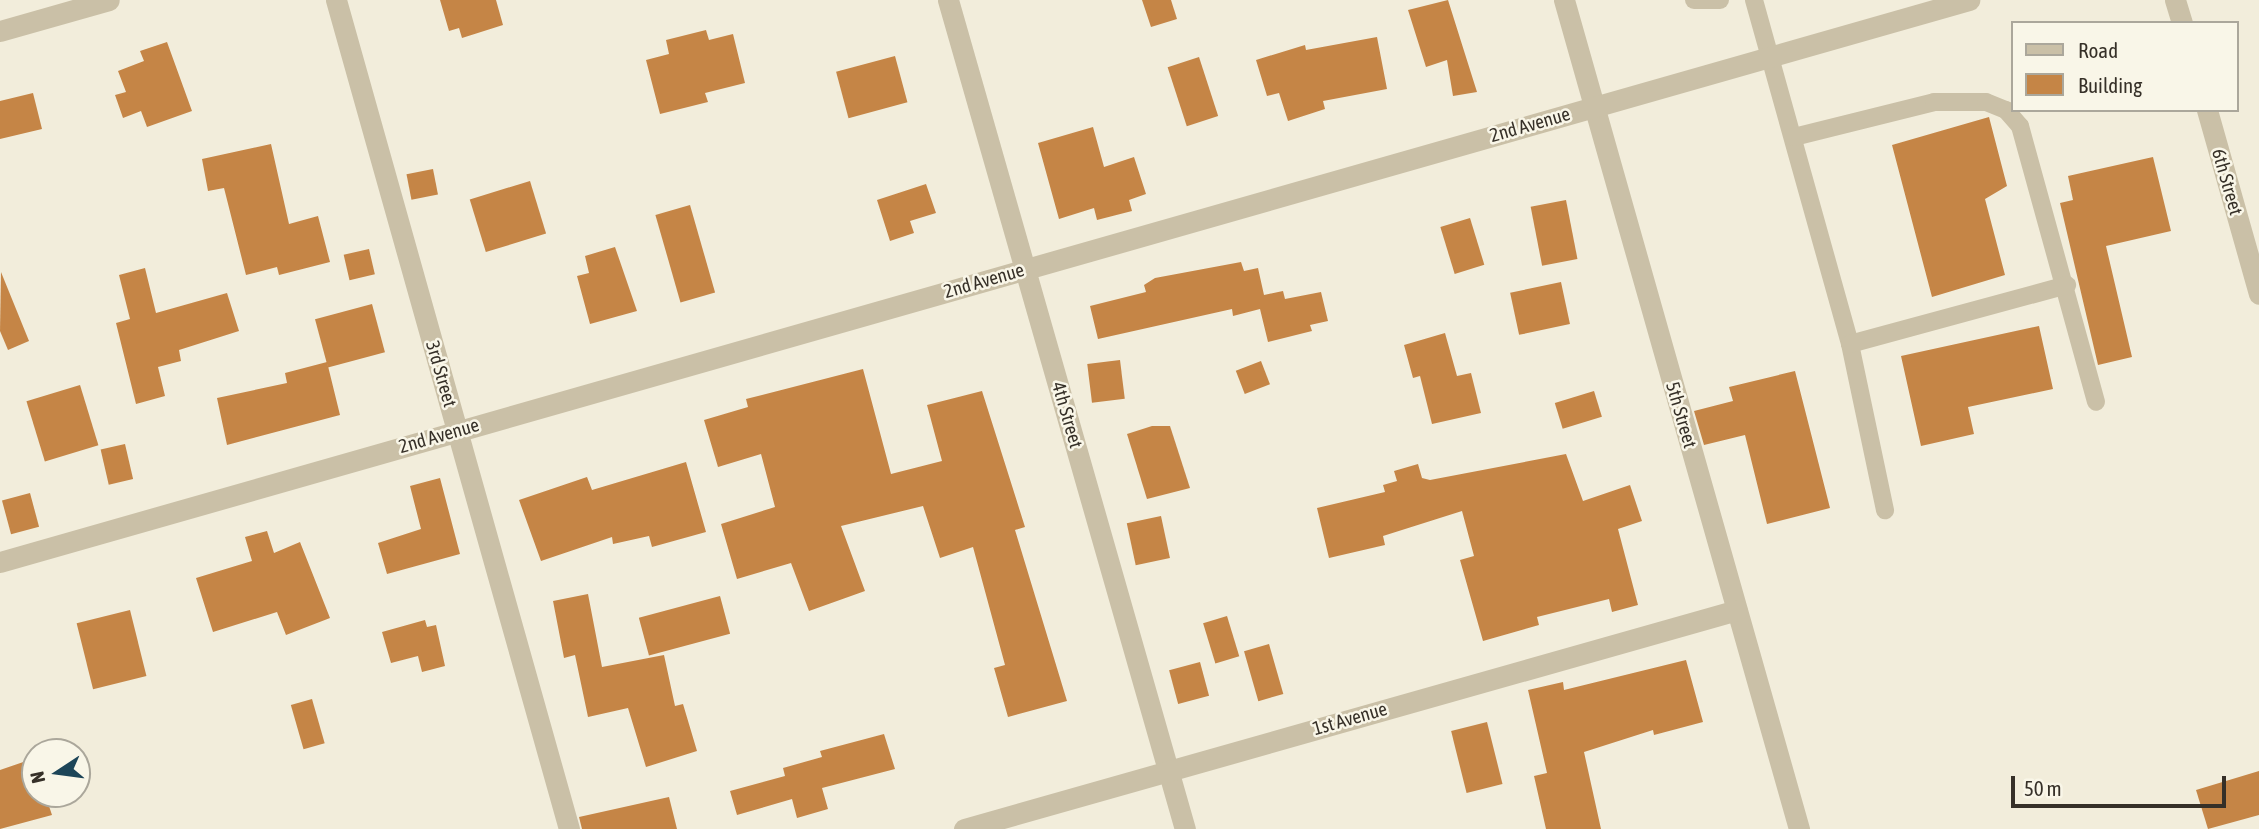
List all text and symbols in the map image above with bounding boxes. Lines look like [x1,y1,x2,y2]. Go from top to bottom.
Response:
legend [2010,21,2238,112]
text: Road [2078,38,2118,62]
text: Building [2078,73,2142,97]
street label: 2nd Avenue [1487,103,1573,147]
street label: 6th Street [2207,146,2247,218]
street label: 2nd Avenue [941,259,1027,303]
street label: 3rd Street [421,338,461,410]
street label: 4th Street [1047,379,1087,451]
street label: 5th Street [1661,379,1701,451]
street label: 2nd Avenue [396,414,482,458]
street label: 1st Avenue [1310,698,1390,740]
north arrow [21,738,91,808]
scale bar [2014,762,2229,806]
text: N [26,769,49,785]
text: 50 m [2024,776,2062,800]

